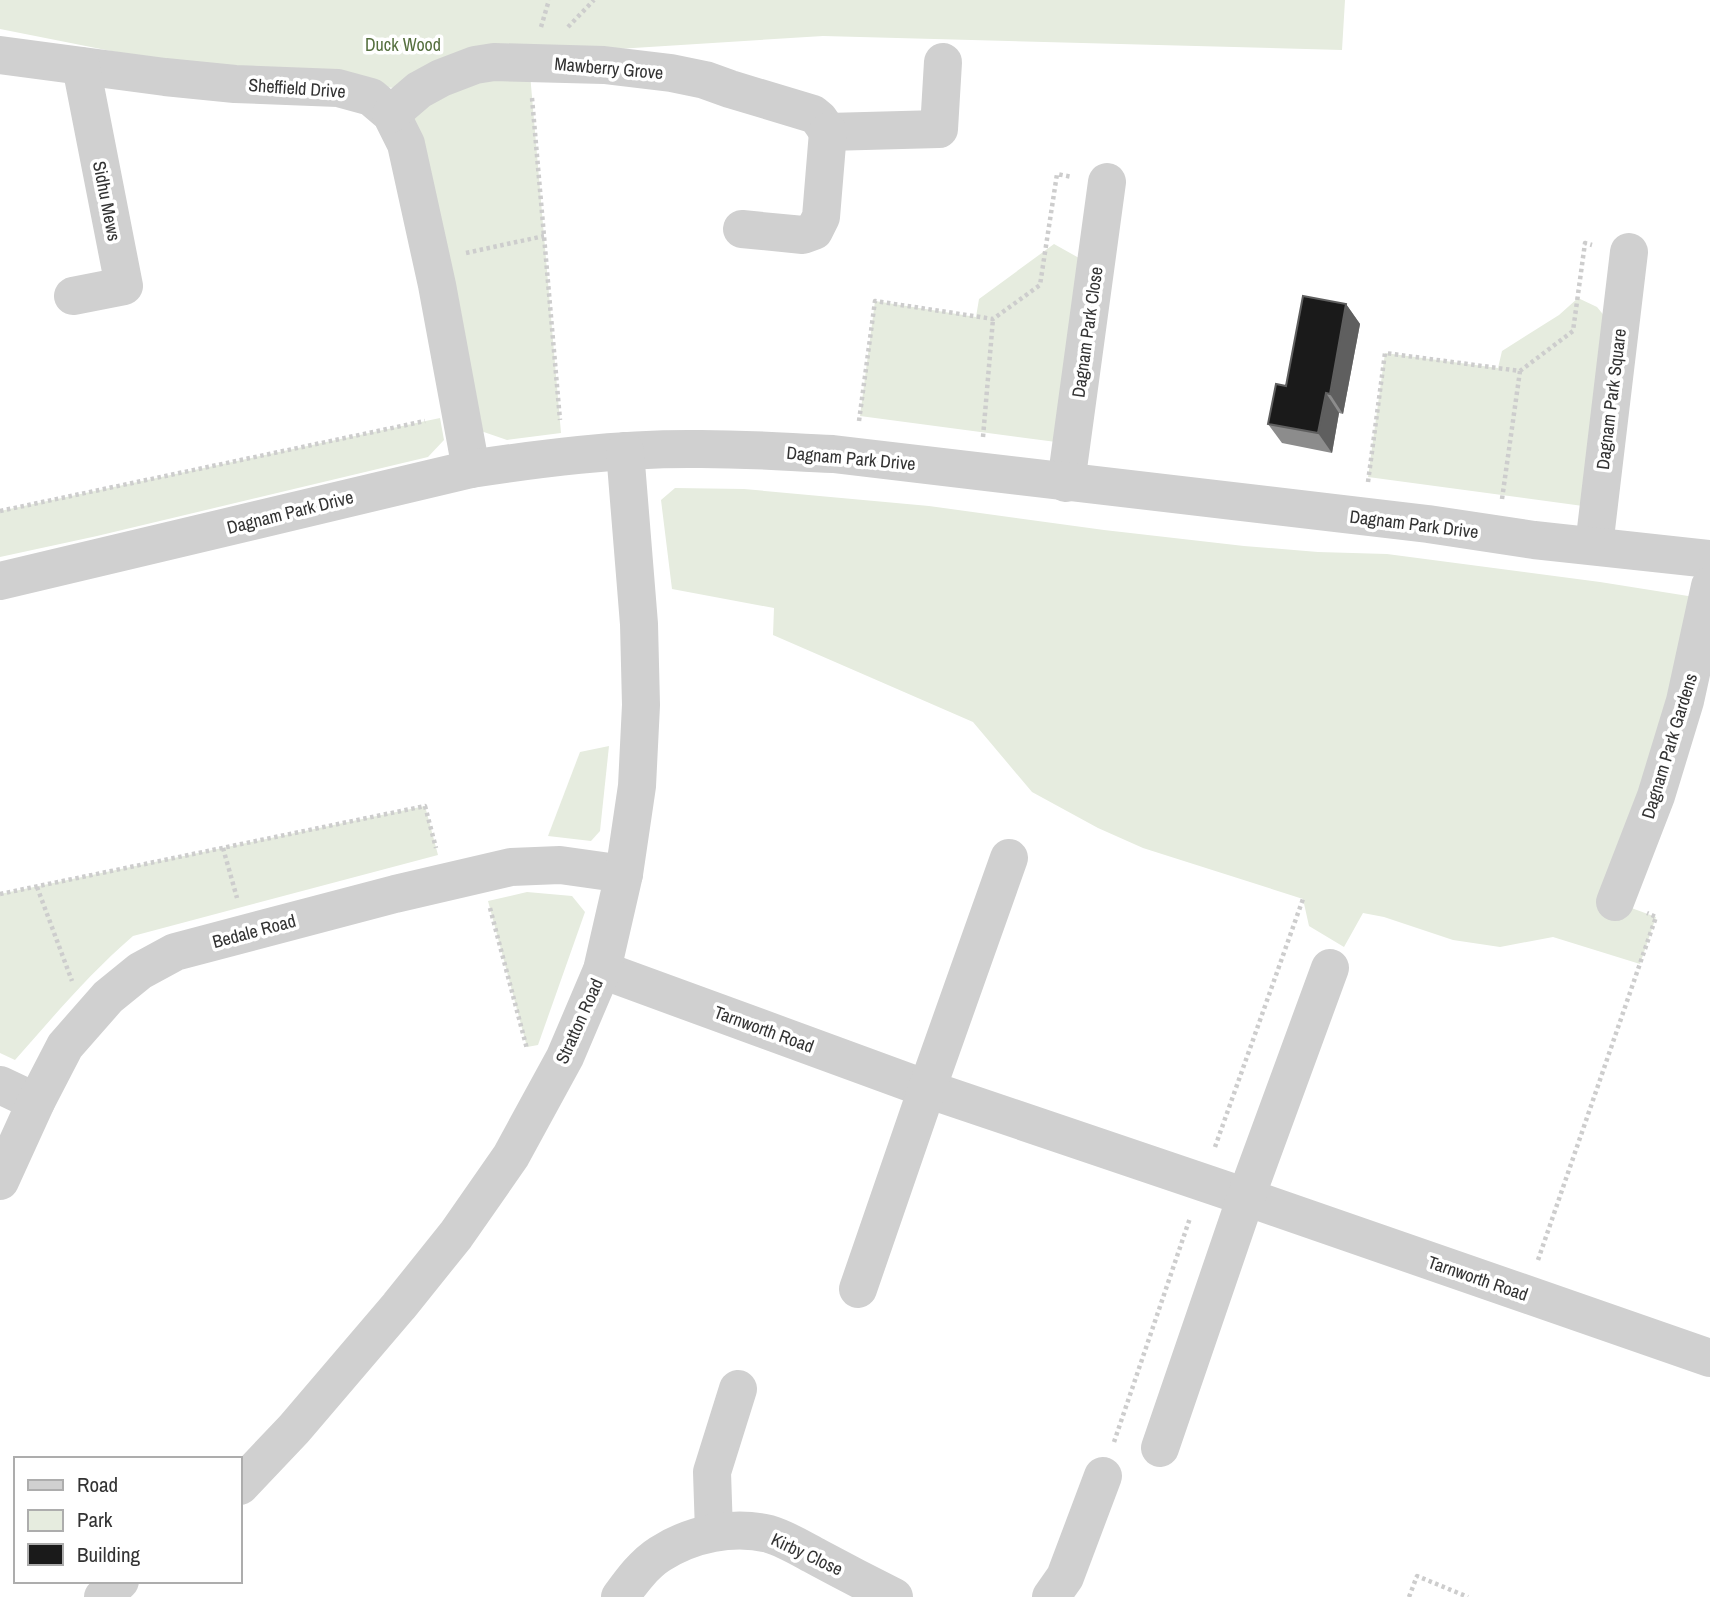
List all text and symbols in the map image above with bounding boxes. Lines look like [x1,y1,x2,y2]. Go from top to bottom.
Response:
park label: Duck Wood [365,32,441,57]
street label: Mawberry Grove [554,51,664,85]
street label: Sheffield Drive [248,72,346,104]
street label: Sidhu Mews [87,159,127,243]
street label: Dagnam Park Close [1065,265,1109,399]
street label: Dagnam Park Square [1590,327,1632,471]
street label: Dagnam Park Drive [785,440,917,476]
street label: Dagnam Park Drive [224,484,356,540]
street label: Dagnam Park Drive [1348,504,1480,544]
street label: Dagnam Park Gardens [1635,670,1703,822]
street label: Bedale Road [210,908,298,954]
street label: Stratton Road [549,974,609,1068]
street label: Tarnworth Road [711,999,817,1059]
street label: Tarnworth Road [1425,1249,1531,1307]
legend [14,1457,242,1583]
text: Road [77,1470,118,1499]
text: Park [77,1505,113,1534]
street label: Kirby Close [767,1527,847,1581]
text: Building [77,1540,141,1569]

